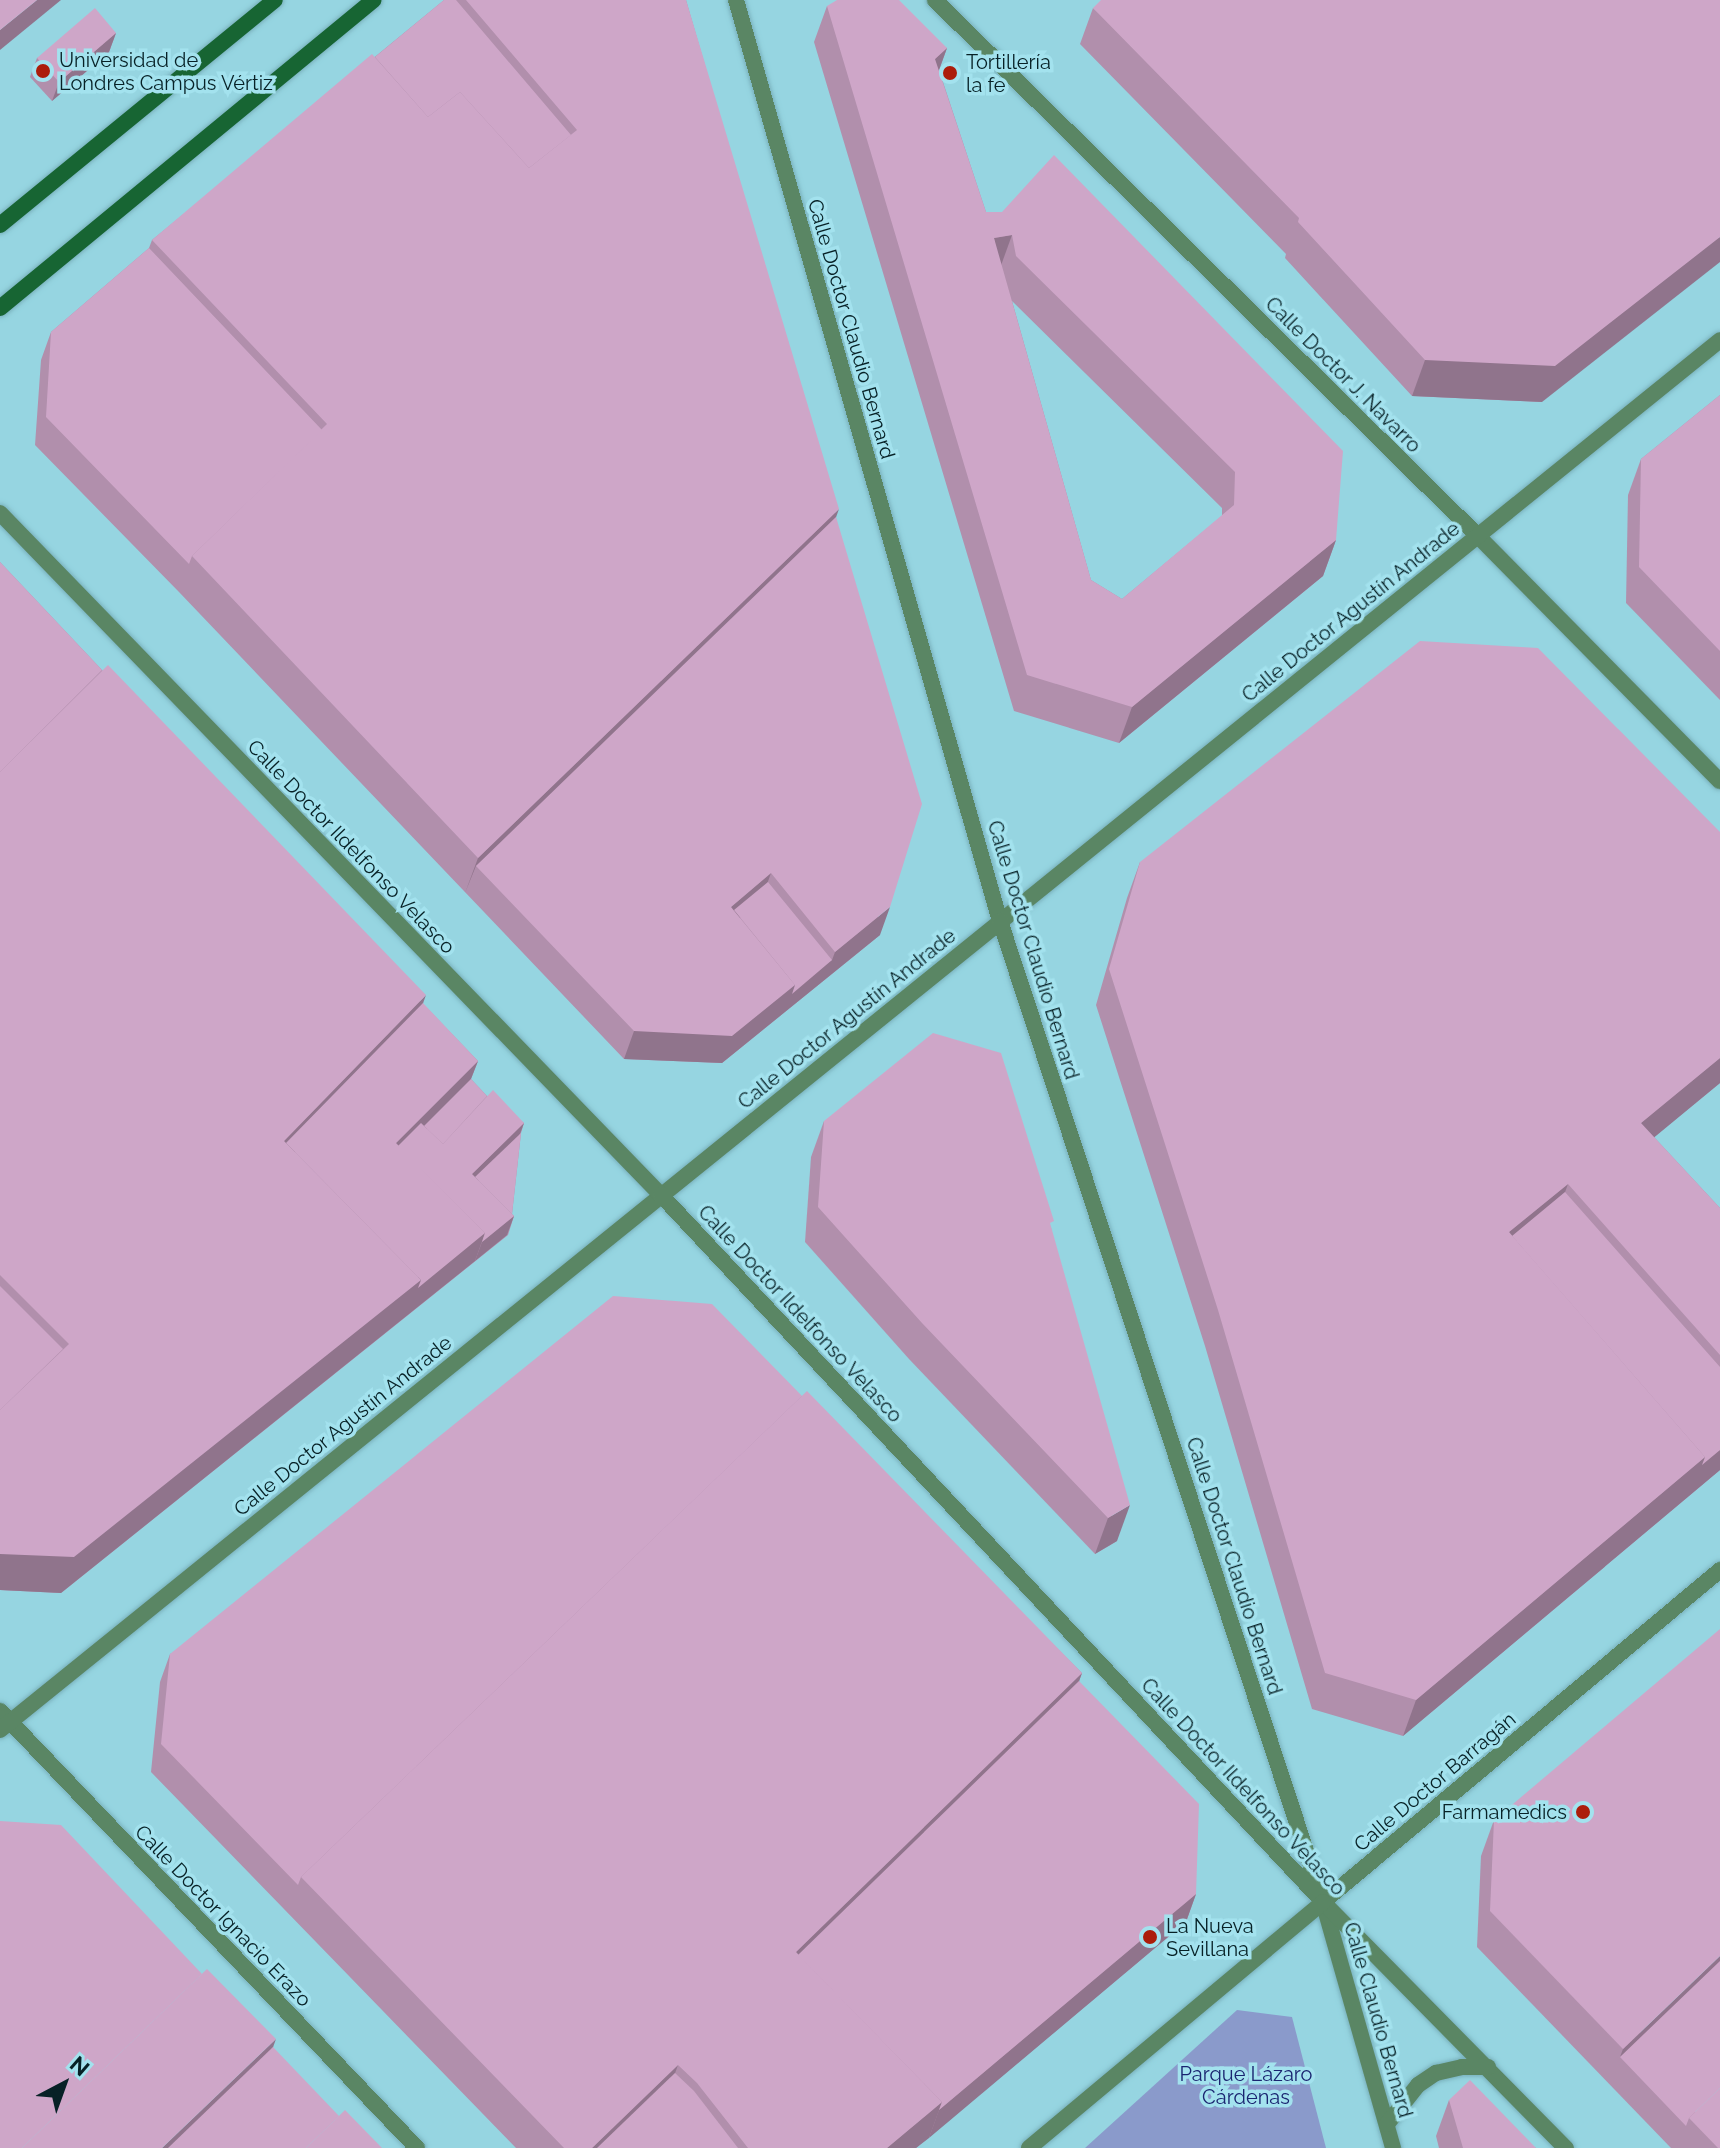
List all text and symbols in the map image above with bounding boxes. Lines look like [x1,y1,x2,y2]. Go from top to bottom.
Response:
place label: Universidad de Londres Campus Vértiz [59,48,274,95]
place label: Tortillería la fe [966,50,1051,97]
marker: Universidad de Londres Campus Vértiz [34,62,52,80]
marker: Tortillería la fe [941,64,959,82]
street label: Calle Doctor Claudio Bernard [802,196,900,462]
street label: Calle Doctor J. Navarro [1260,292,1426,458]
street label: Calle Doctor Agustín Andrade [1237,516,1465,708]
street label: Calle Doctor Ildelfonso Velasco [242,735,460,959]
street label: Calle Doctor Claudio Bernard [982,818,1084,1082]
street label: Calle Doctor Agustín Andrade [733,923,961,1115]
street label: Calle Doctor Ildelfonso Velasco [693,1200,907,1428]
street label: Calle Doctor Agustín Andrade [229,1330,457,1522]
street label: Calle Doctor Claudio Bernard [1181,1434,1287,1698]
street label: Calle Doctor Ildelfonso Velasco [1136,1673,1350,1901]
street label: Calle Doctor Barragán [1349,1707,1521,1857]
place label: Farmamedics [1442,1800,1567,1824]
marker: Farmamedics [1574,1803,1592,1821]
street label: Calle Doctor Ignacio Erazo [130,1820,316,2012]
place label: La Nueva Sevillana [1166,1914,1254,1961]
street label: Calle Claudio Bernard [1339,1920,1417,2120]
marker: La Nueva Sevillana [1141,1928,1159,1946]
north arrow [24,2044,104,2124]
text: N [65,2051,95,2081]
park label: Parque Lázaro Cárdenas [1180,2062,1312,2109]

